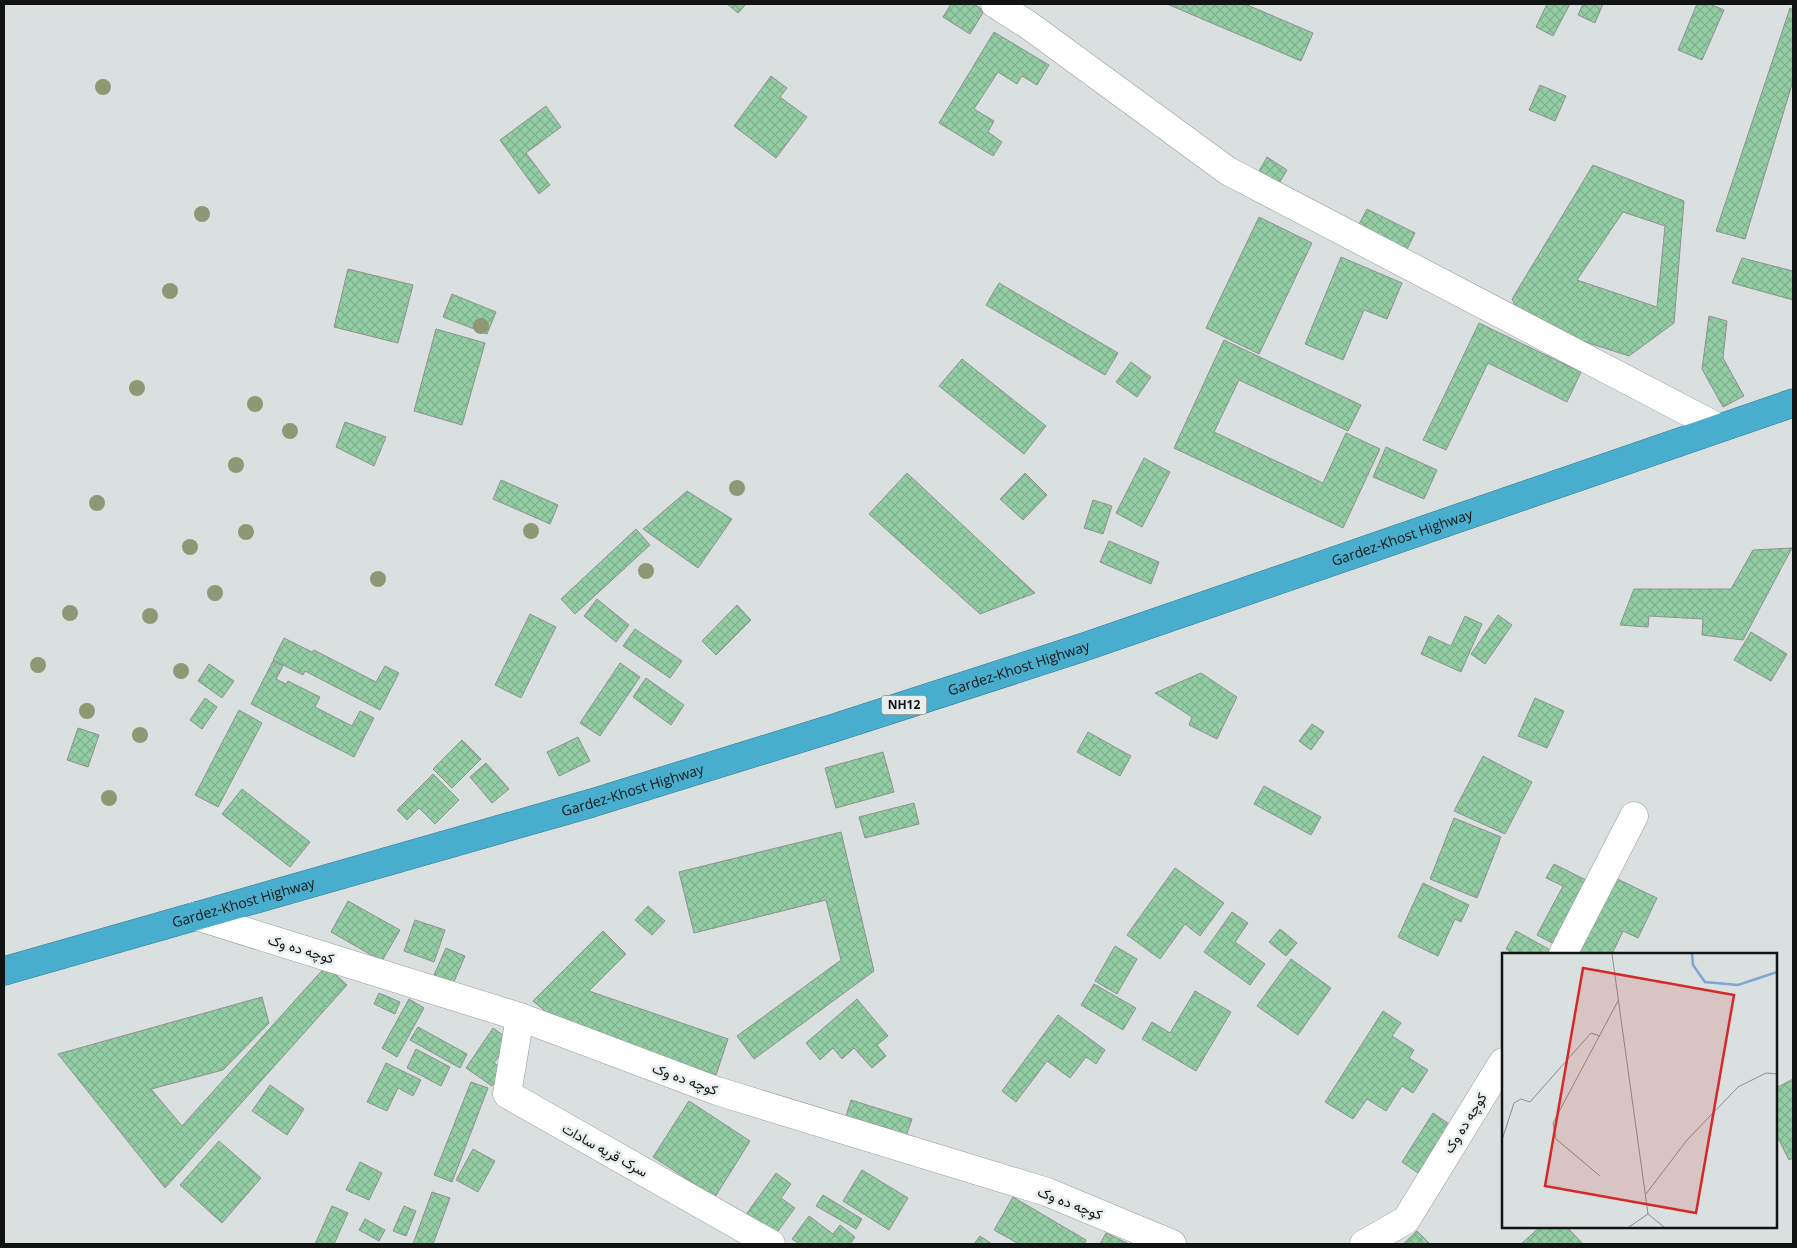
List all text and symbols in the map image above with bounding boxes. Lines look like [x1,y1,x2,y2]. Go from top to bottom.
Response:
street label: Gardez-Khost Highway [1329,504,1476,570]
street label: Gardez-Khost Highway [945,635,1093,700]
road number: NH12 [882,696,926,714]
street label: Gardez-Khost Highway [559,759,707,820]
street label: Gardez-Khost Highway [170,872,318,932]
street label: کوچه ده وک [266,929,336,969]
inset map [1502,953,1777,1228]
street label: کوچه ده وک [650,1058,720,1100]
street label: کوچه ده وک [1438,1089,1492,1157]
street label: سرک قریه سادات [559,1118,651,1181]
street label: کوچه ده وک [1035,1181,1105,1225]

